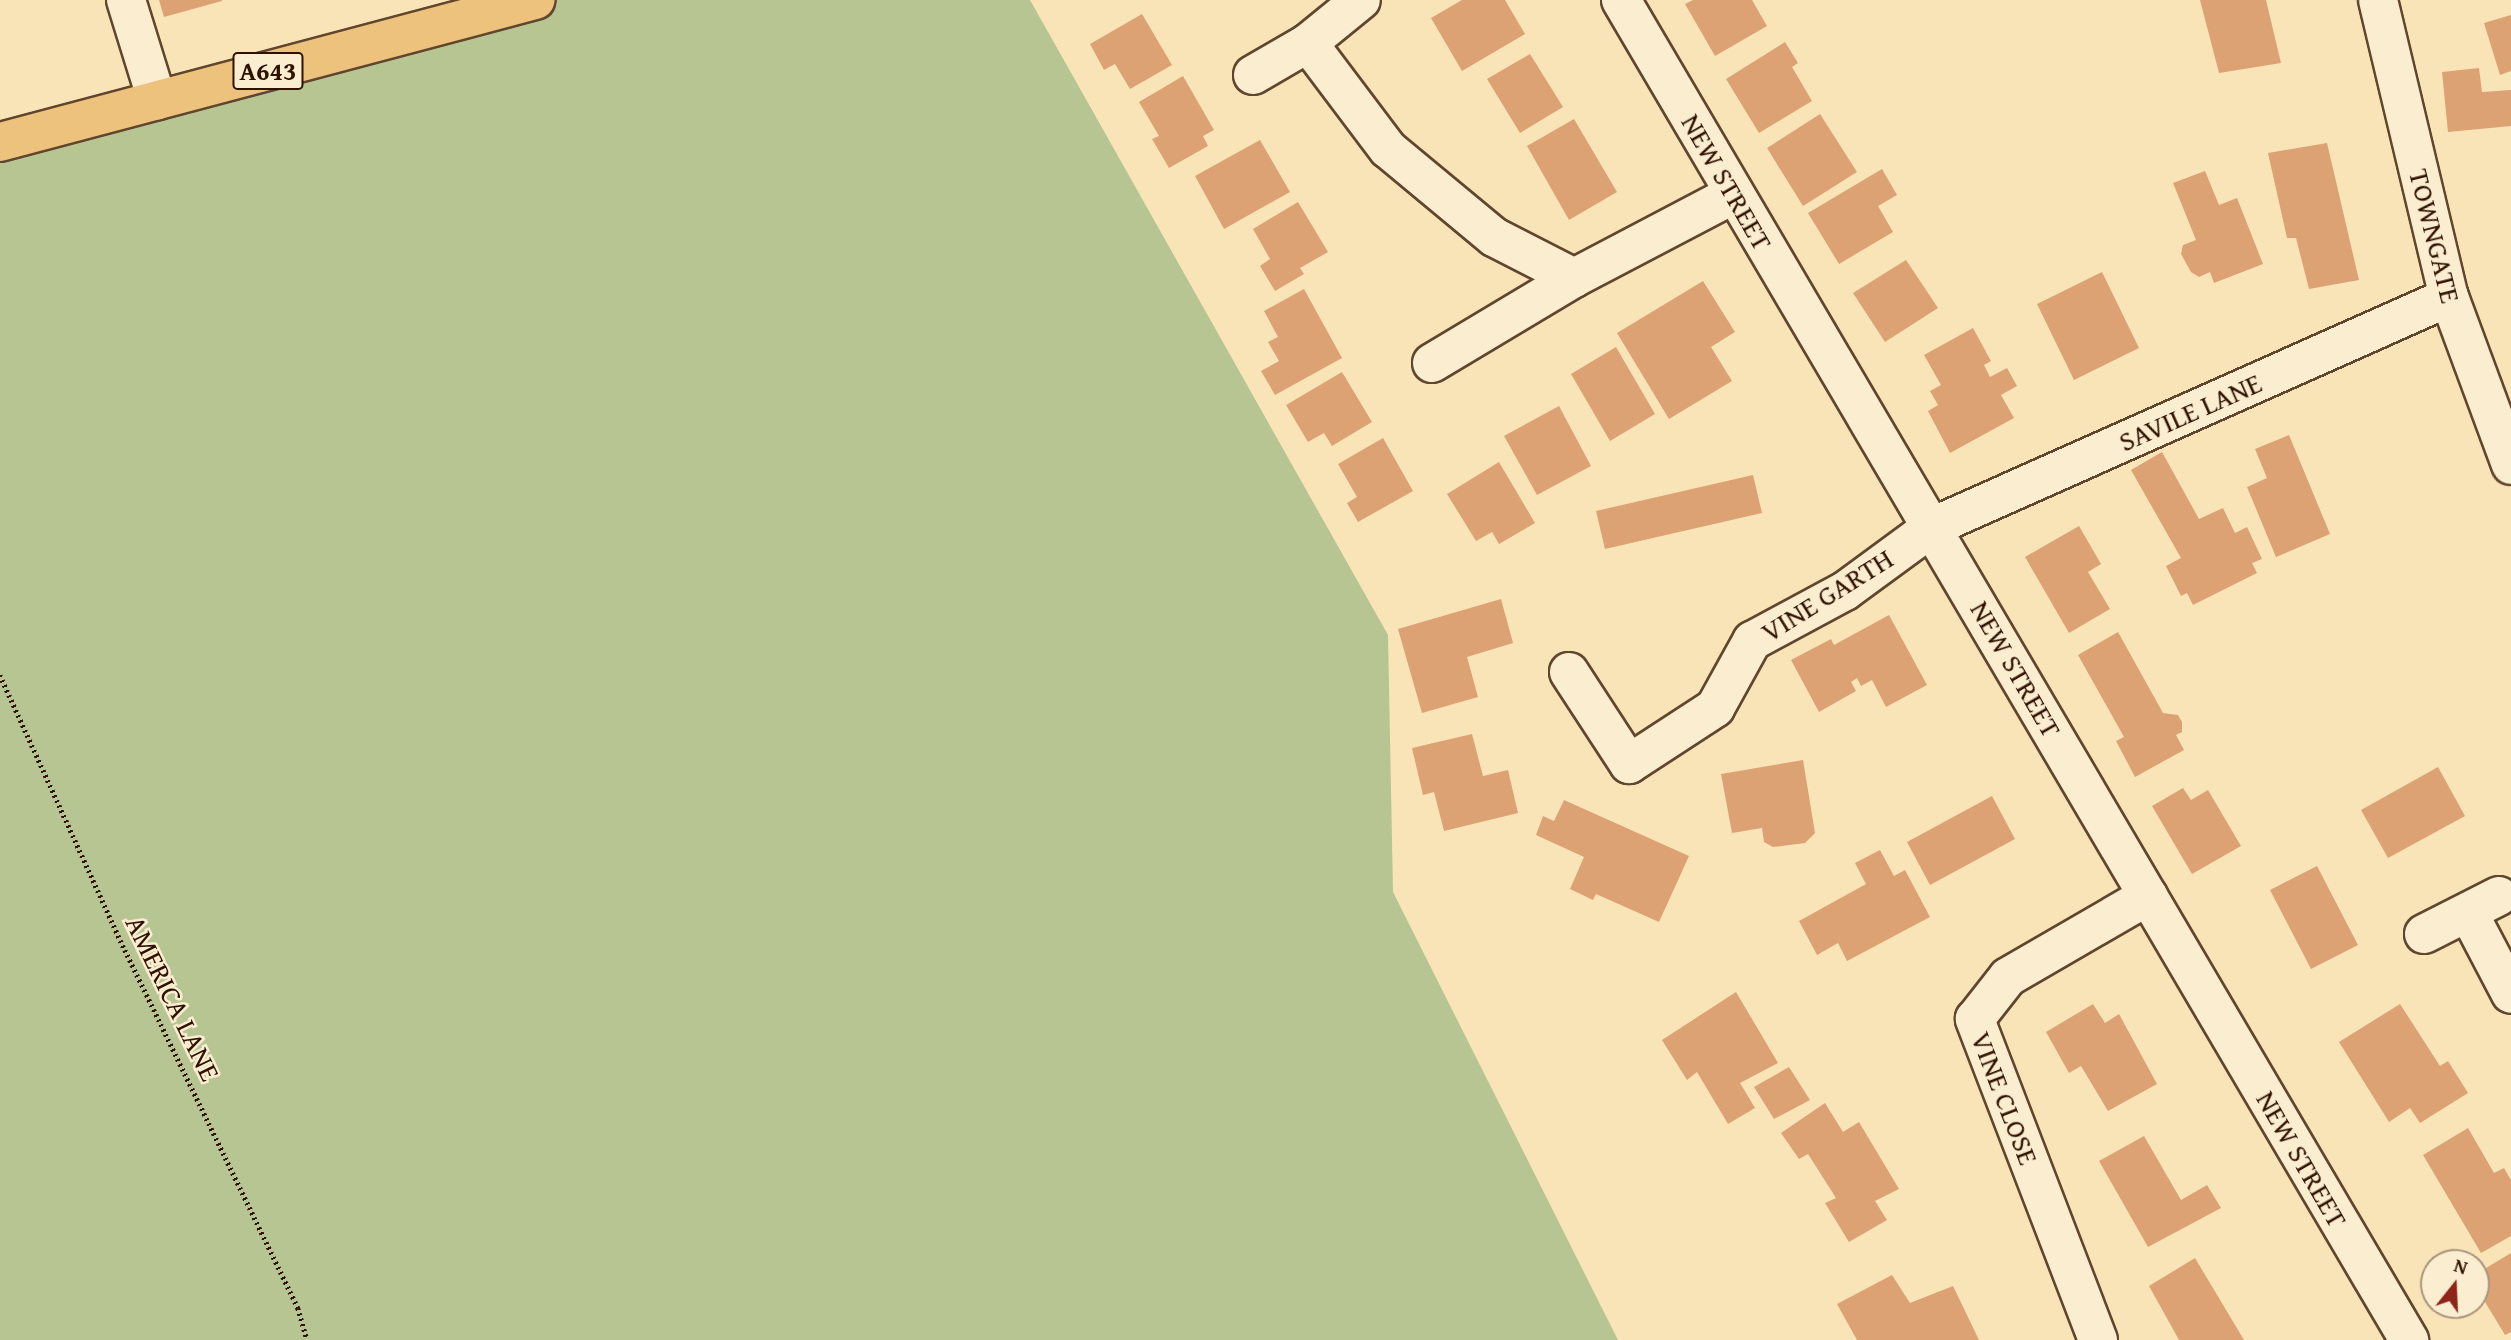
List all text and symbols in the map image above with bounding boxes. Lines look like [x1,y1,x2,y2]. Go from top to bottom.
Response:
road number: A643 [231,48,305,94]
street label: NEW STREET [1674,108,1780,256]
street label: TOWNGATE [2402,166,2468,306]
street label: SAVILE LANE [2114,366,2266,458]
street label: VINE GARTH [1755,541,1899,649]
street label: NEW STREET [1963,595,2069,743]
street label: AMERICA LANE [119,910,227,1086]
street label: VINE CLOSE [1964,1027,2046,1169]
street label: NEW STREET [2249,1085,2355,1233]
north arrow [2420,1249,2490,1319]
text: N [2450,1251,2471,1281]

